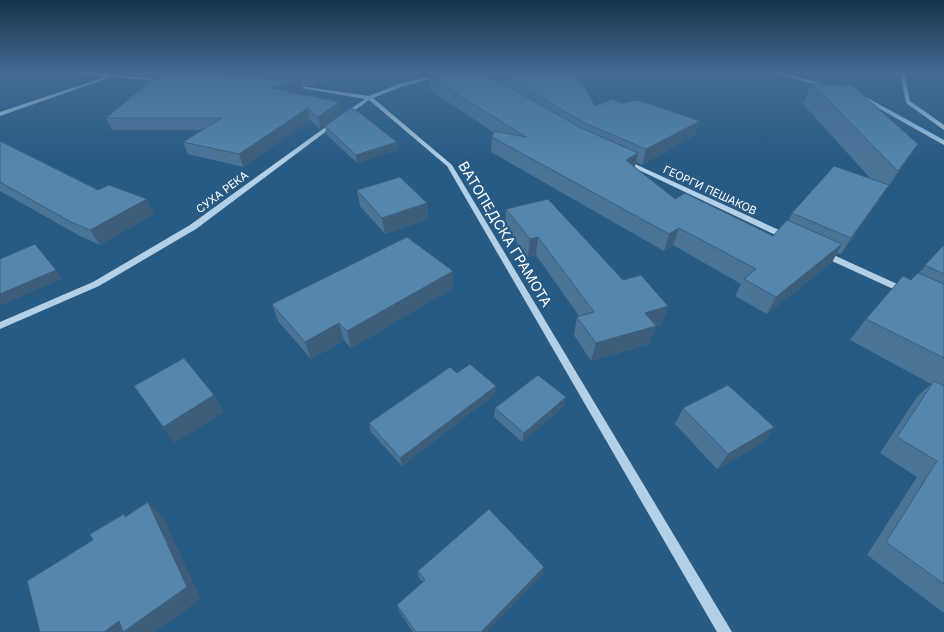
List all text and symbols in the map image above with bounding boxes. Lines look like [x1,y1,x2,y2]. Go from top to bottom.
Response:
street label: ВАТОПЕДСКА ГРАМОТА [455,158,556,310]
street label: ГЕОРГИ ПЕШАКОВ [661,162,759,218]
street label: СУХА РЕКА [193,168,251,216]

